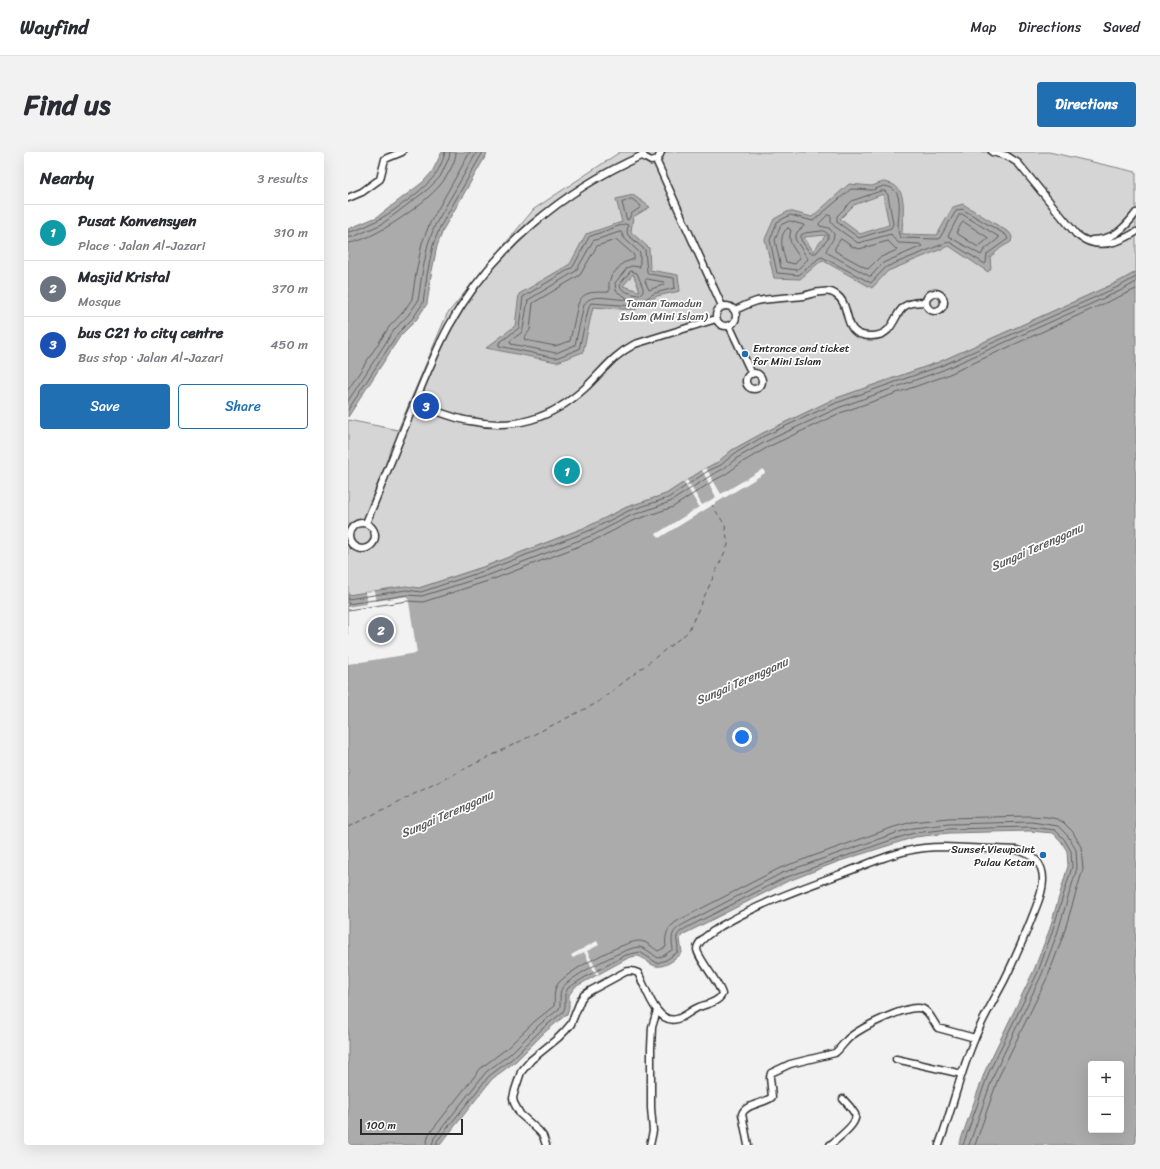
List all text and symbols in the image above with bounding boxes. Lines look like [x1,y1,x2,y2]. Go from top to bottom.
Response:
text: Wayfind [20,11,88,44]
text: Map [970,15,996,40]
text: Directions [1018,15,1081,40]
text: Saved [1103,15,1140,40]
text: Find us [24,80,111,129]
button: Directions [1037,82,1136,127]
text: Nearby [40,163,94,193]
text: 3 results [257,167,308,190]
text: Pusat Konvensyen [78,208,196,234]
text: 1 [50,221,56,244]
text: 310 m [274,221,308,244]
text: Place · Jalan Al-Jazari [78,234,205,257]
text: Masjid Kristal [78,264,170,290]
text: 2 [49,277,57,300]
text: 370 m [272,277,308,300]
text: Mosque [78,290,121,313]
park label: Taman Tamadun Islam (Mini Islam) [619,294,709,326]
text: bus C21 to city centre [78,320,223,346]
text: 3 [49,333,57,356]
text: 450 m [270,333,308,356]
place label: Entrance and ticket for Mini Islam [753,339,850,371]
text: Bus stop · Jalan Al-Jazari [78,346,223,369]
marker: Entrance and ticket for Mini Islam [740,349,750,359]
button: Save [40,384,170,429]
button: Share [178,384,308,429]
pin: 3 [413,391,439,421]
pin: 1 [554,456,580,486]
water label: Sungai Terengganu [987,516,1088,577]
pin: 2 [368,615,394,645]
water label: Sungai Terengganu [692,650,793,711]
your location [732,727,752,747]
water label: Sungai Terengganu [397,783,498,844]
place label: Sunset Viewpoint Pulau Ketam [951,840,1035,872]
marker: Sunset Viewpoint Pulau Ketam [1038,850,1048,860]
map controls [1088,1061,1124,1133]
button: + [1088,1061,1124,1097]
button: − [1088,1097,1124,1133]
text: 100 m [366,1116,396,1135]
scale bar [360,1117,463,1136]

